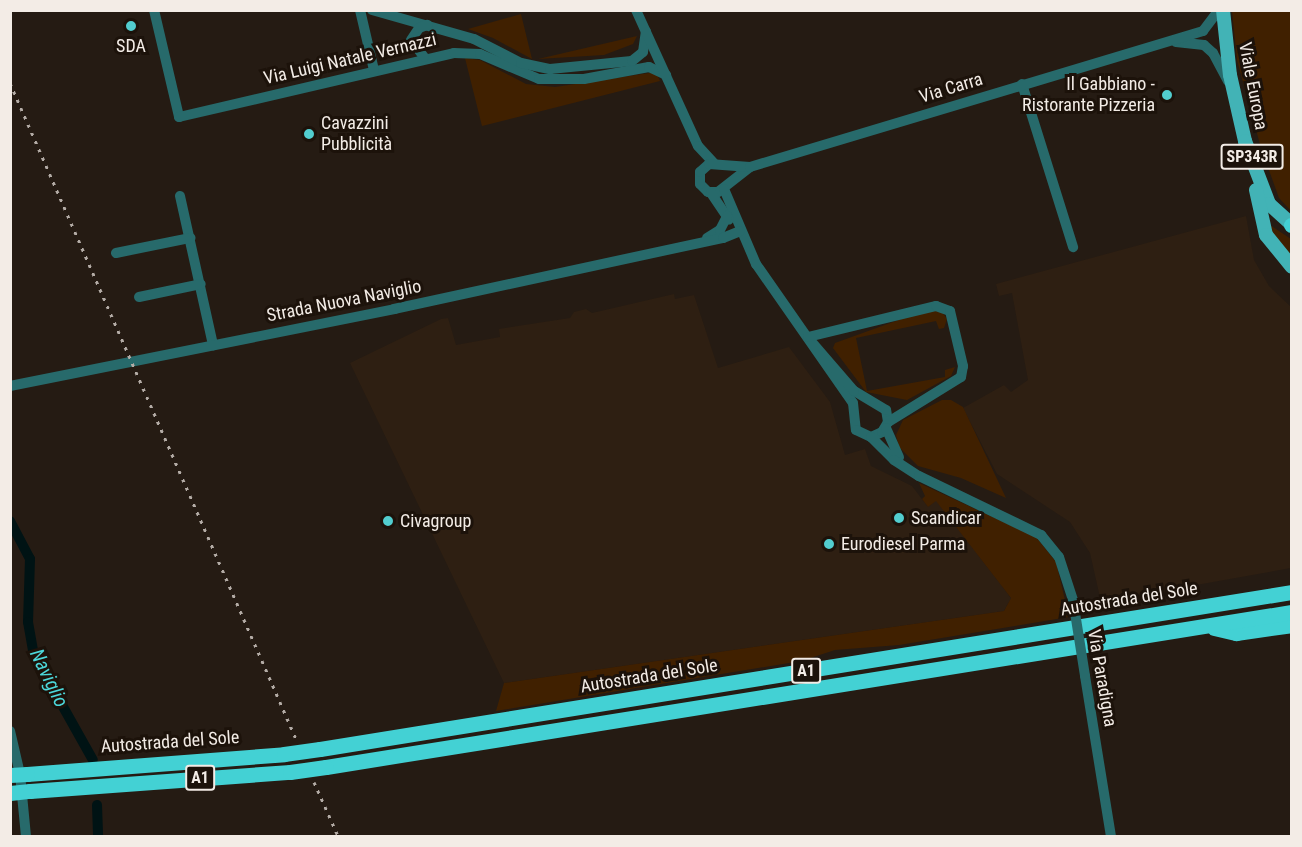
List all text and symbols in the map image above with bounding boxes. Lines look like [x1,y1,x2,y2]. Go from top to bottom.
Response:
marker: SDA [124,19,138,33]
street label: Via Luigi Natale Vernazzi [262,29,438,89]
place label: SDA [116,35,146,57]
street label: Viale Europa [1234,40,1272,132]
street label: Via Carra [917,68,985,108]
place label: Il Gabbiano - Ristorante Pizzeria [1022,74,1155,116]
marker: Il Gabbiano - Ristorante Pizzeria [1160,88,1174,102]
place label: Cavazzini Pubblicità [321,113,392,156]
marker: Cavazzini Pubblicità [302,127,316,141]
road number: SP343R [1220,144,1284,170]
street label: Strada Nuova Naviglio [265,275,423,327]
place label: Scandicar [911,507,981,529]
place label: Civagroup [400,510,471,532]
marker: Scandicar [892,511,906,525]
marker: Civagroup [381,514,395,528]
place label: Eurodiesel Parma [841,533,965,555]
marker: Eurodiesel Parma [822,537,836,551]
street label: Autostrada del Sole [1059,577,1199,621]
street label: Via Paradigna [1083,628,1121,728]
water label: Naviglio [25,645,73,711]
street label: Autostrada del Sole [579,654,719,698]
road number: A1 [791,658,821,684]
street label: Autostrada del Sole [100,726,240,758]
road number: A1 [185,765,215,791]

